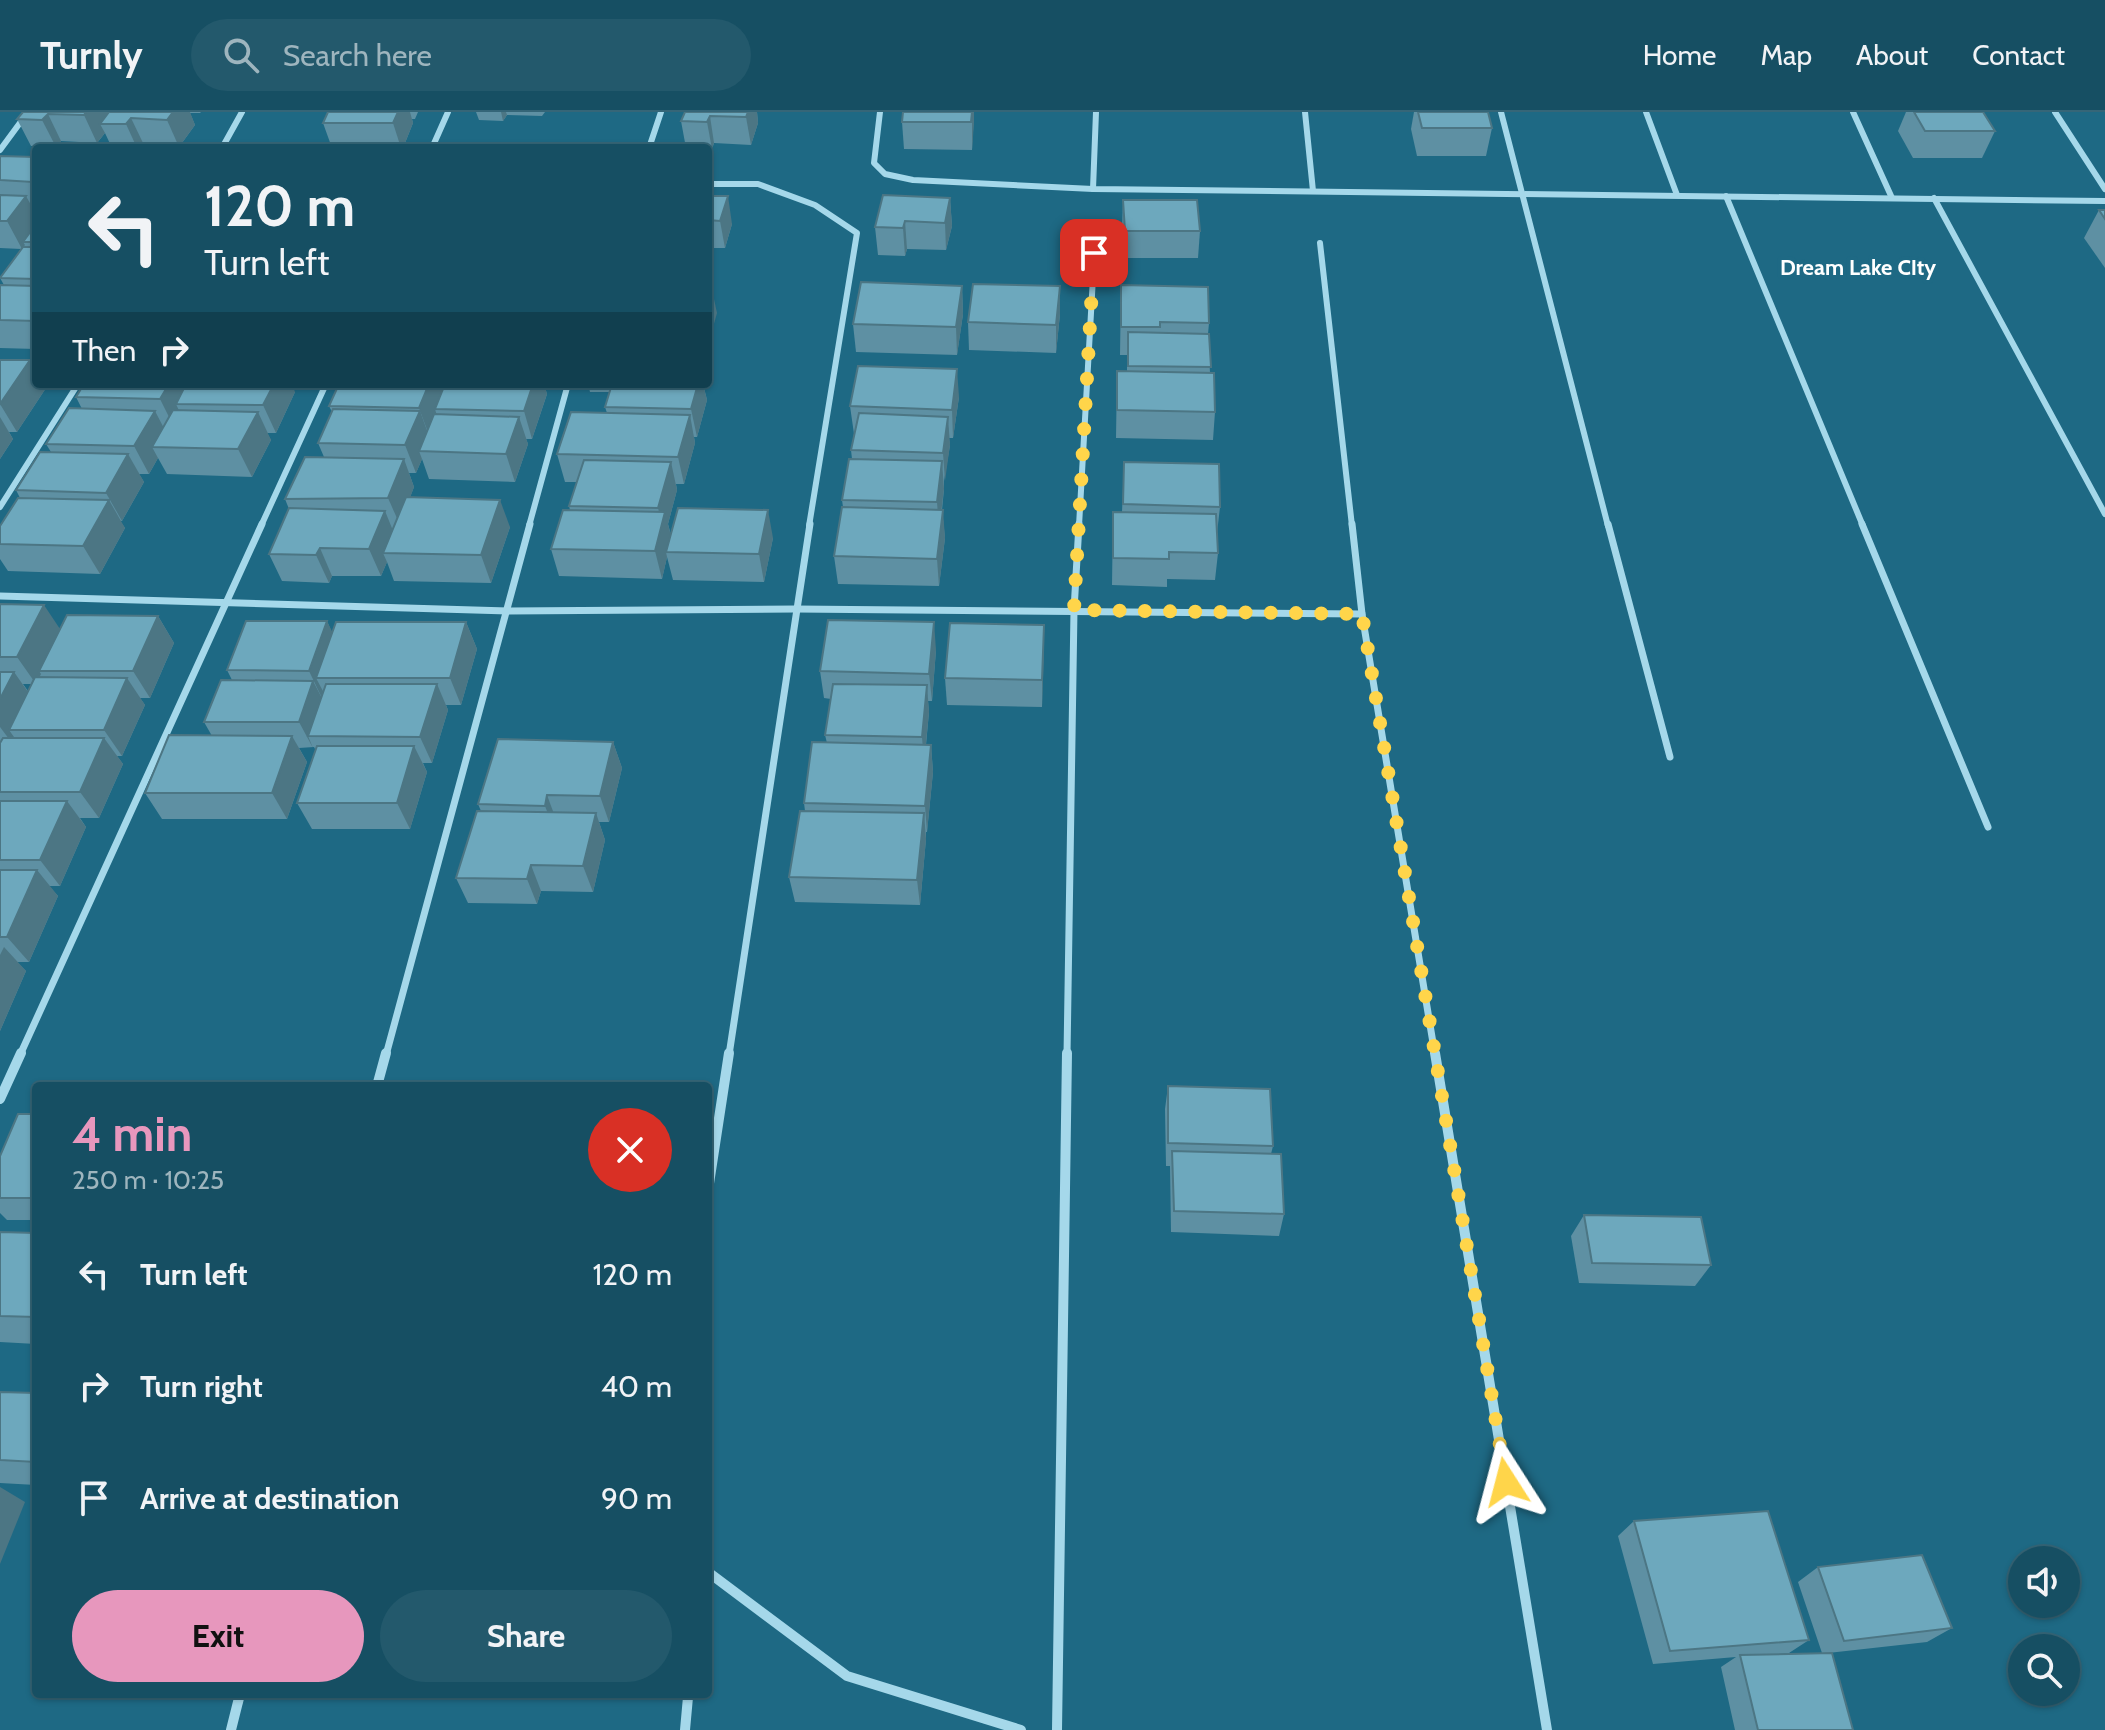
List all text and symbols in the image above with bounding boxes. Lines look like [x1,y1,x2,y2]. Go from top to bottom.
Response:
search box [191,19,751,91]
text: Turnly [40,32,143,79]
icon: search [219,33,263,77]
text: Search here [283,37,432,74]
text: Home [1643,38,1716,72]
text: Map [1760,38,1812,72]
text: About [1856,38,1928,72]
text: Contact [1972,38,2065,72]
text: 120 m [204,172,355,240]
icon: left [72,176,176,280]
pin [1060,219,1128,287]
icon: arrive [1072,231,1116,275]
text: Turn left [204,240,329,284]
district label: Dream Lake CIty [1780,254,1936,281]
icon: right [152,328,196,372]
text: Then [72,332,136,369]
text: 4 min [72,1105,192,1163]
button: close [588,1108,672,1192]
text: 250 m · 10:25 [72,1164,224,1196]
icon: left [72,1252,116,1296]
text: Turn left [140,1256,248,1293]
text: 120 m [592,1256,672,1293]
icon: right [72,1364,116,1408]
text: Turn right [140,1368,263,1405]
text: 40 m [601,1368,672,1405]
position arrow [1464,1440,1548,1524]
icon: arrive [72,1476,116,1520]
text: Arrive at destination [140,1480,400,1517]
text: 90 m [601,1480,672,1517]
map controls [2008,1546,2080,1706]
button: sound [2008,1546,2080,1618]
button: Exit [72,1590,364,1682]
button: Share [380,1590,672,1682]
button: search [2008,1634,2080,1706]

